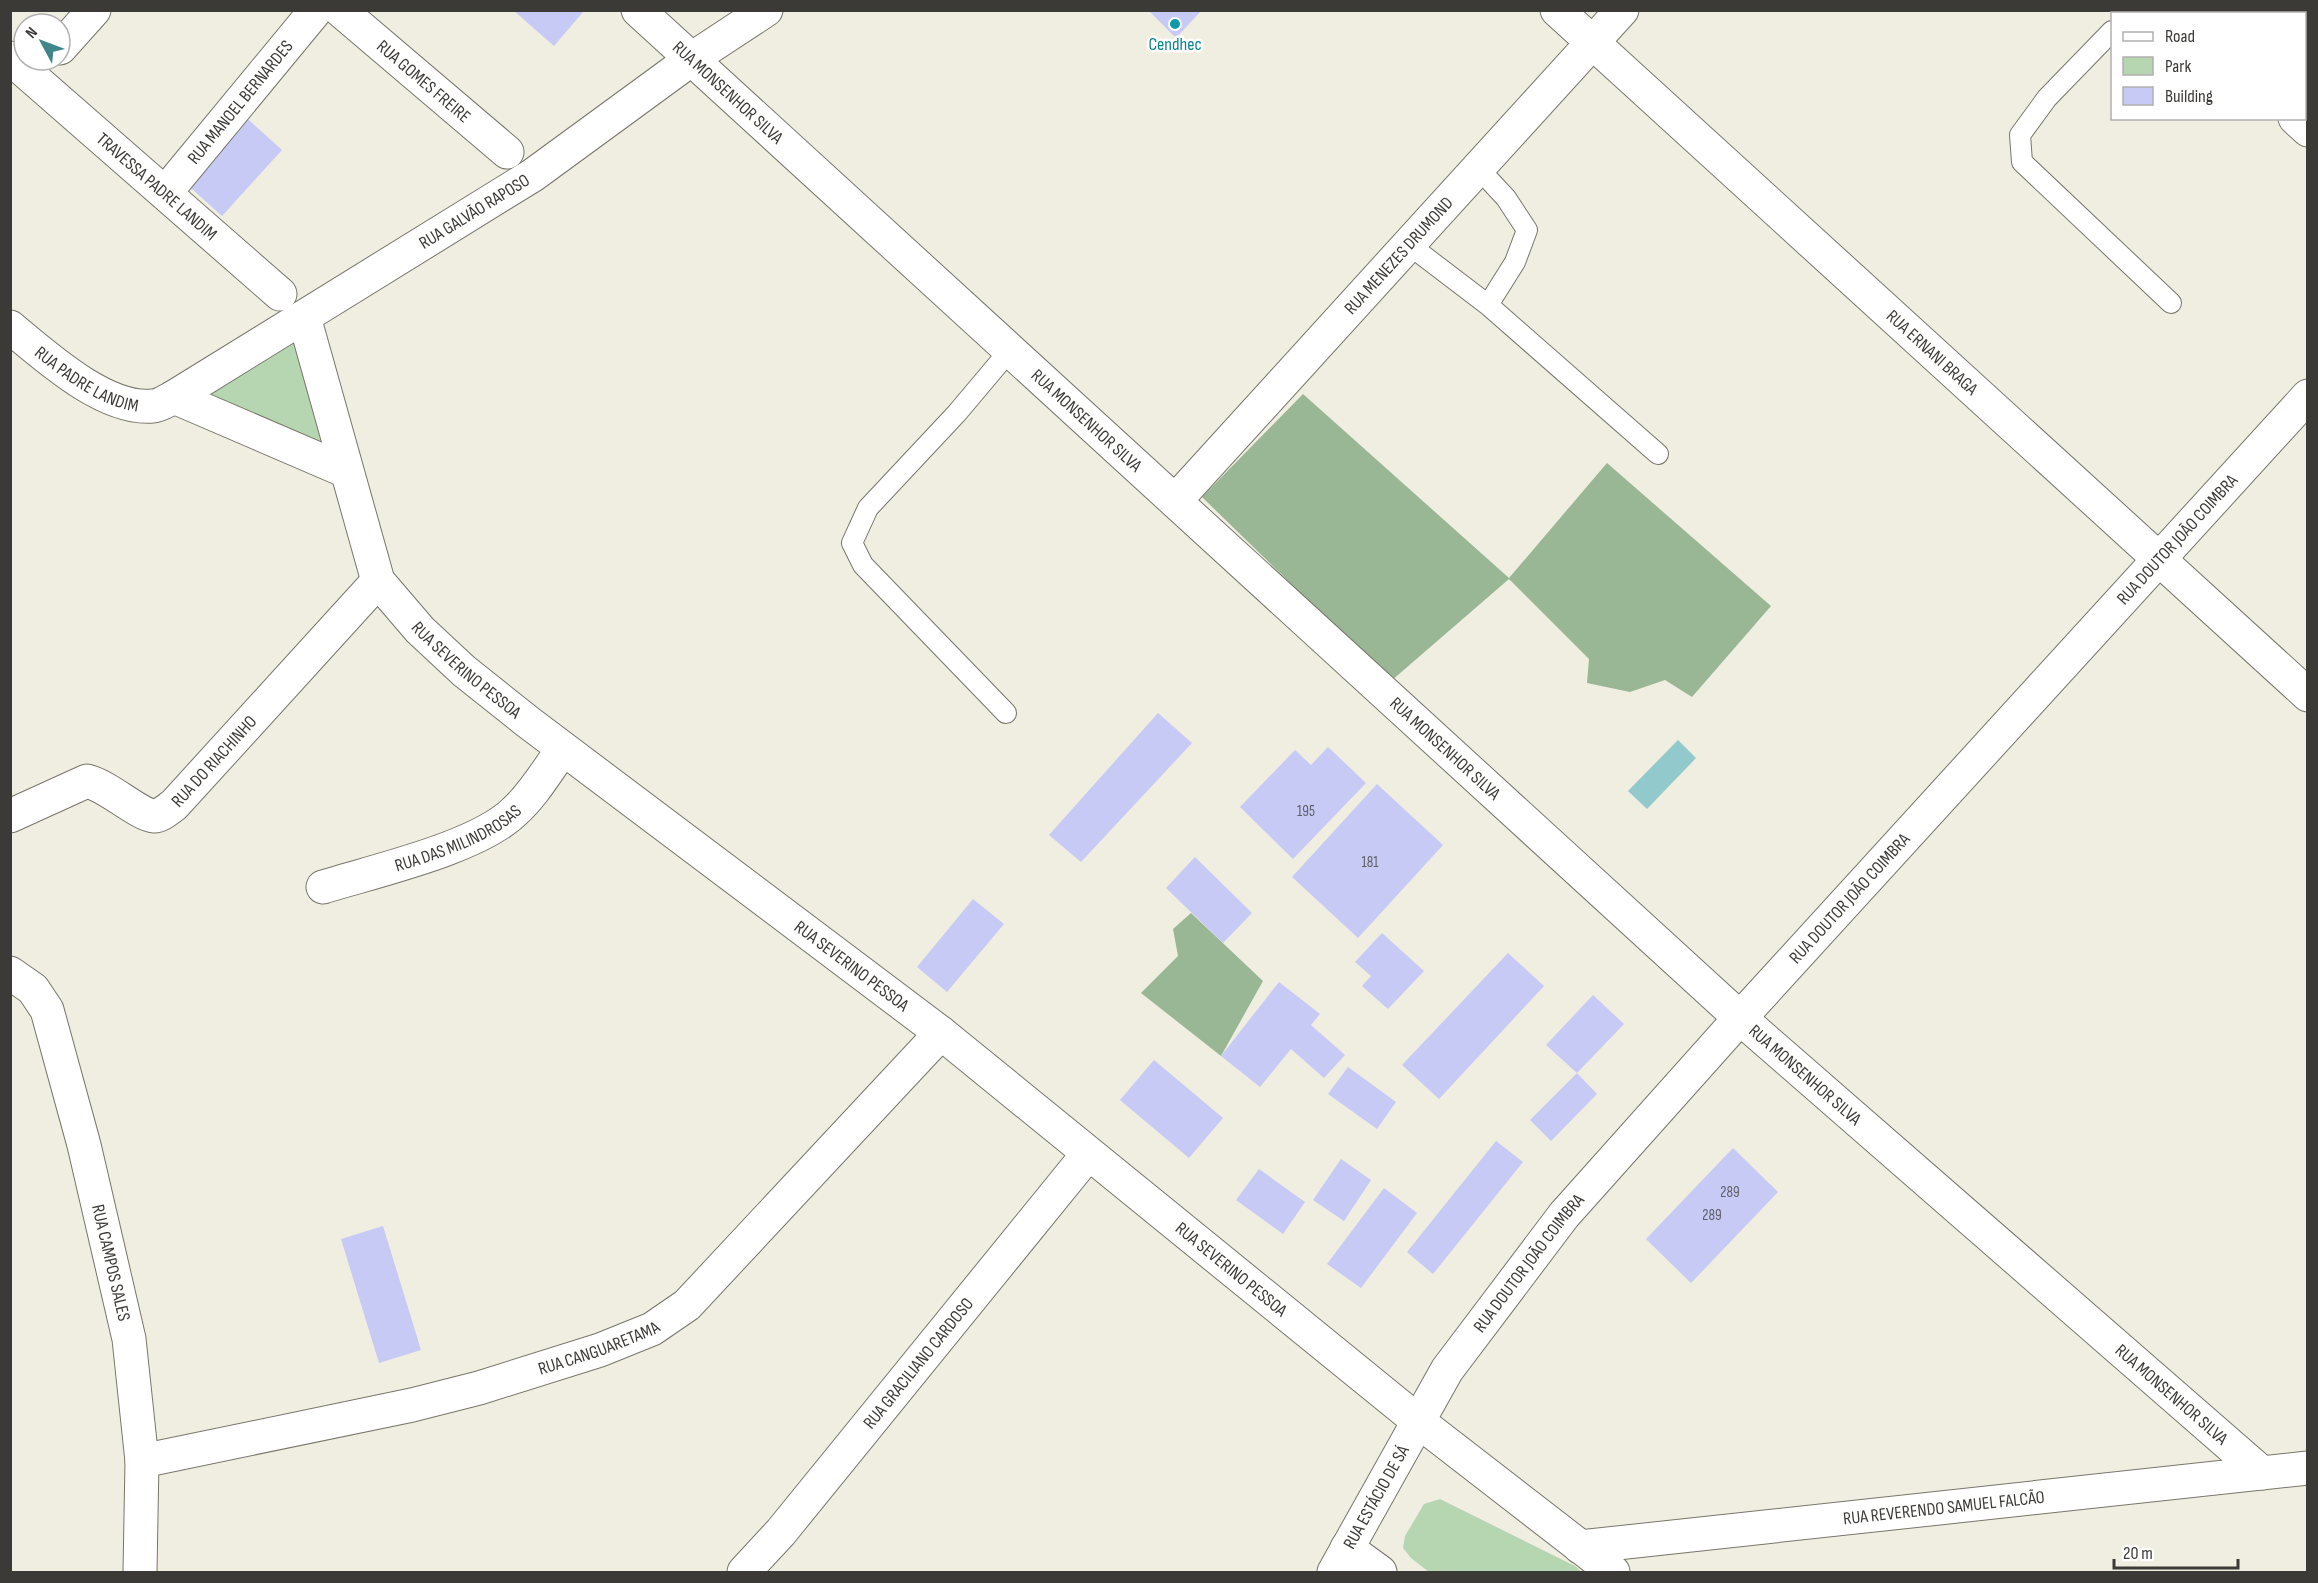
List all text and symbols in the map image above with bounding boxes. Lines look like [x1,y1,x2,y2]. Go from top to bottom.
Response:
north arrow [12,12,72,72]
legend [2111,12,2306,120]
marker: Cendhec [1168,17,1182,31]
text: N [22,24,42,43]
text: Road [2165,26,2195,47]
place label: Cendhec [1148,34,1202,55]
street label: RUA MANOEL BERNARDES [183,36,297,168]
street label: RUA GOMES FREIRE [373,36,475,127]
street label: RUA MONSENHOR SILVA [668,37,788,148]
text: Park [2165,56,2191,77]
text: Building [2165,86,2213,107]
street label: TRAVESSA PADRE LANDIM [92,128,221,245]
street label: RUA GALVÃO RAPOSO [415,169,533,253]
street label: RUA MENEZES DRUMOND [1340,192,1457,319]
street label: RUA ERNANI BRAGA [1882,305,1983,400]
street label: RUA PADRE LANDIM [31,342,140,416]
street label: RUA MONSENHOR SILVA [1027,365,1146,476]
street label: RUA DOUTOR JOÃO COIMBRA [2112,470,2242,609]
street label: RUA SEVERINO PESSOA [407,617,526,723]
street label: RUA MONSENHOR SILVA [1386,693,1505,804]
street label: RUA DO RIACHINHO [167,711,261,811]
street label: RUA DAS MILINDROSAS [392,800,526,876]
house number: 195 [1297,802,1315,821]
street label: RUA DOUTOR JOÃO COIMBRA [1785,829,1914,968]
house number: 181 [1361,853,1379,872]
street label: RUA SEVERINO PESSOA [790,916,913,1016]
street label: RUA MONSENHOR SILVA [1745,1020,1866,1130]
house number: 289 [1720,1183,1740,1202]
street label: RUA DOUTOR JOÃO COIMBRA [1469,1189,1589,1336]
street label: RUA CAMPOS SALES [88,1202,135,1323]
house number: 289 [1702,1206,1722,1225]
street label: RUA SEVERINO PESSOA [1171,1218,1292,1321]
street label: RUA GRACILIANO CARDOSO [859,1293,978,1433]
street label: RUA CANGUARETAMA [535,1316,664,1379]
street label: RUA MONSENHOR SILVA [2111,1340,2232,1449]
street label: RUA ESTÁCIO DE SÁ [1339,1441,1413,1552]
street label: RUA REVERENDO SAMUEL FALCÃO [1842,1486,2046,1529]
scale bar [2114,1532,2238,1570]
text: 20 m [2123,1543,2153,1564]

